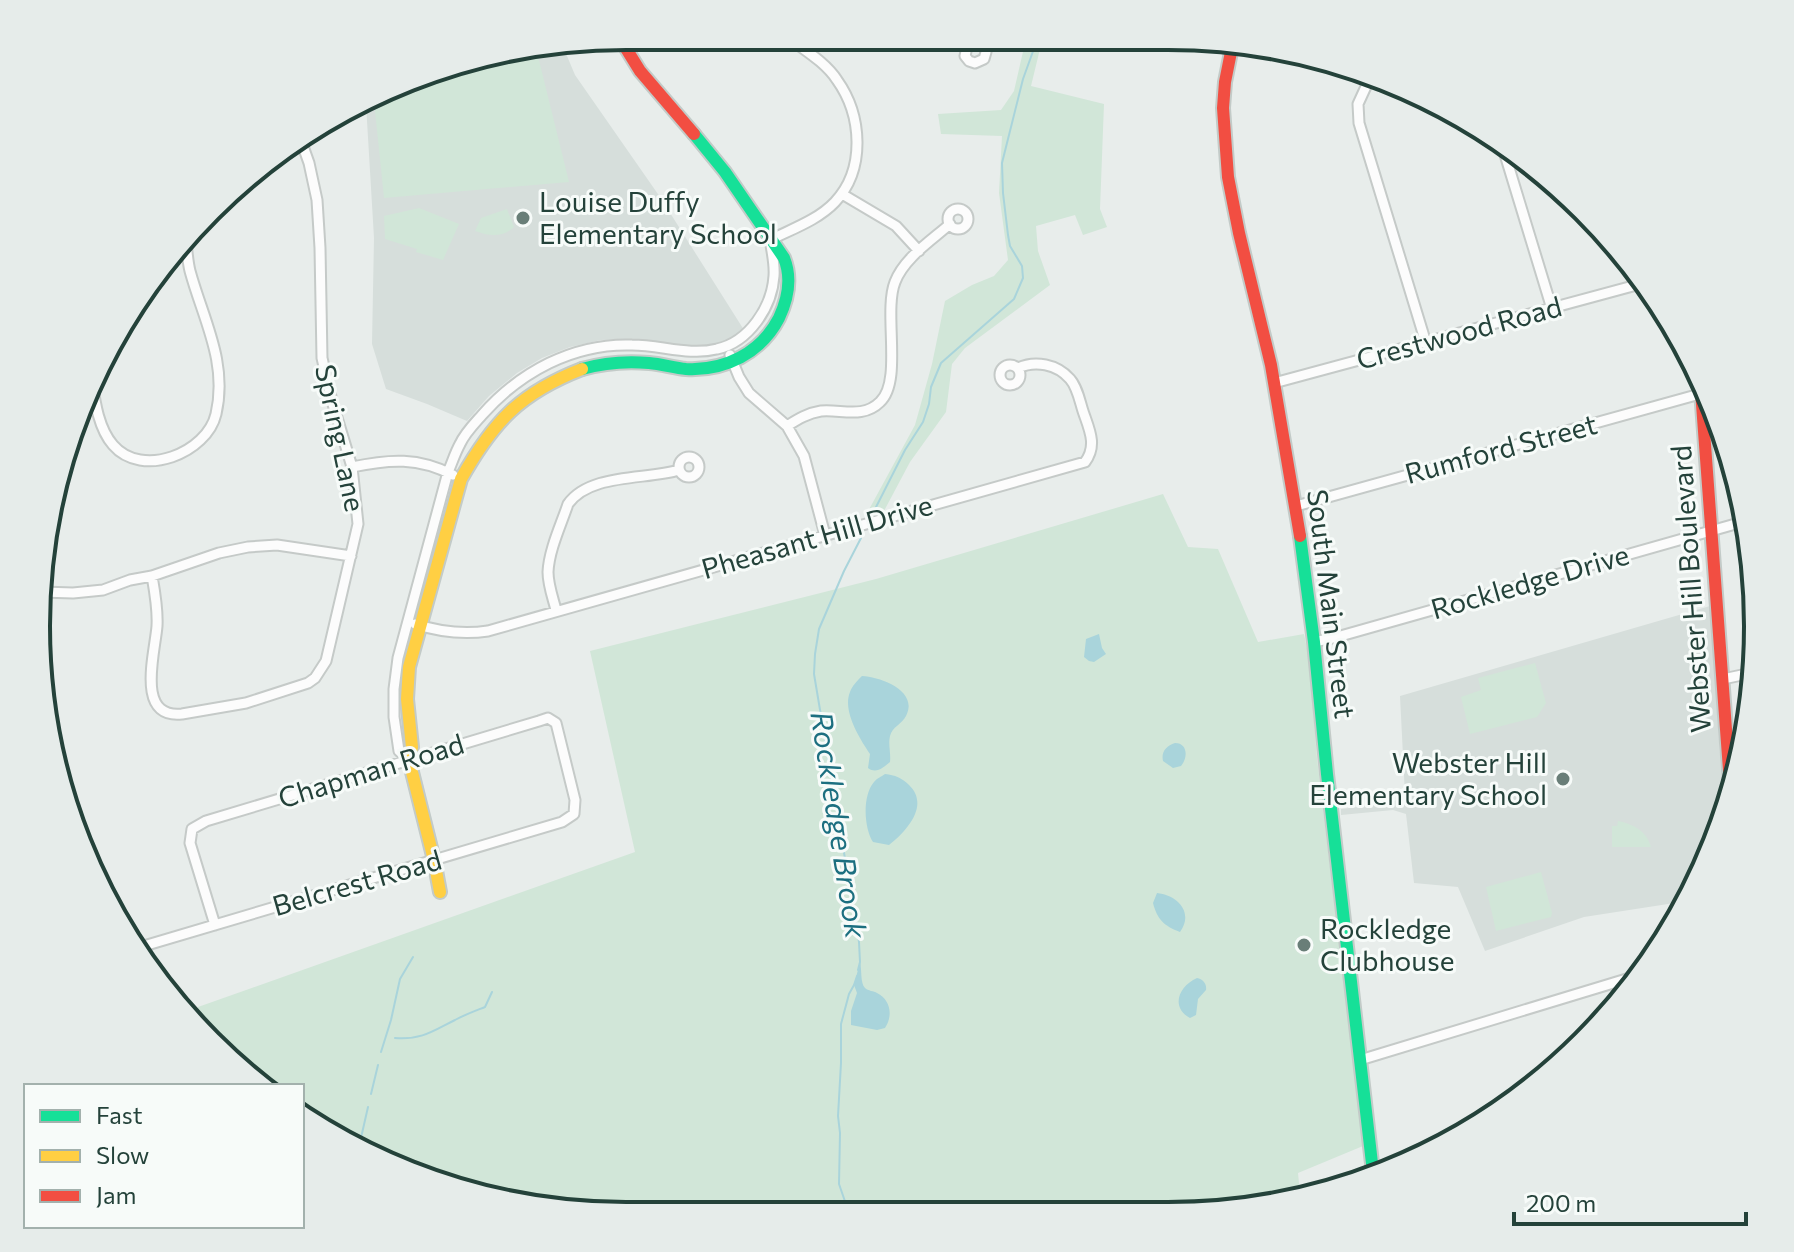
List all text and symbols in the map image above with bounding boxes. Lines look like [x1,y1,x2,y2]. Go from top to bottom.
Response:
place label: Louise Duffy Elementary School [539,184,777,250]
marker: Louise Duffy Elementary School [514,209,532,227]
street label: Crestwood Road [1352,288,1565,376]
street label: Spring Lane [309,361,373,514]
street label: Rumford Street [1401,406,1600,490]
street label: Webster Hill Boulevard [1663,444,1717,734]
street label: Pheasant Hill Drive [697,487,936,585]
street label: South Main Street [1301,487,1363,720]
street label: Rockledge Drive [1427,537,1633,626]
water label: Rockledge Brook [804,708,877,942]
street label: Chapman Road [274,726,468,814]
place label: Webster Hill Elementary School [1309,745,1547,811]
marker: Webster Hill Elementary School [1554,770,1572,788]
street label: Belcrest Road [268,842,445,922]
place label: Rockledge Clubhouse [1320,911,1454,977]
marker: Rockledge Clubhouse [1295,936,1313,954]
legend [24,1084,304,1228]
text: Fast [96,1100,143,1129]
text: Slow [96,1140,149,1169]
scale bar [1514,1176,1746,1226]
text: Jam [96,1180,136,1209]
text: 200 m [1526,1188,1596,1217]

